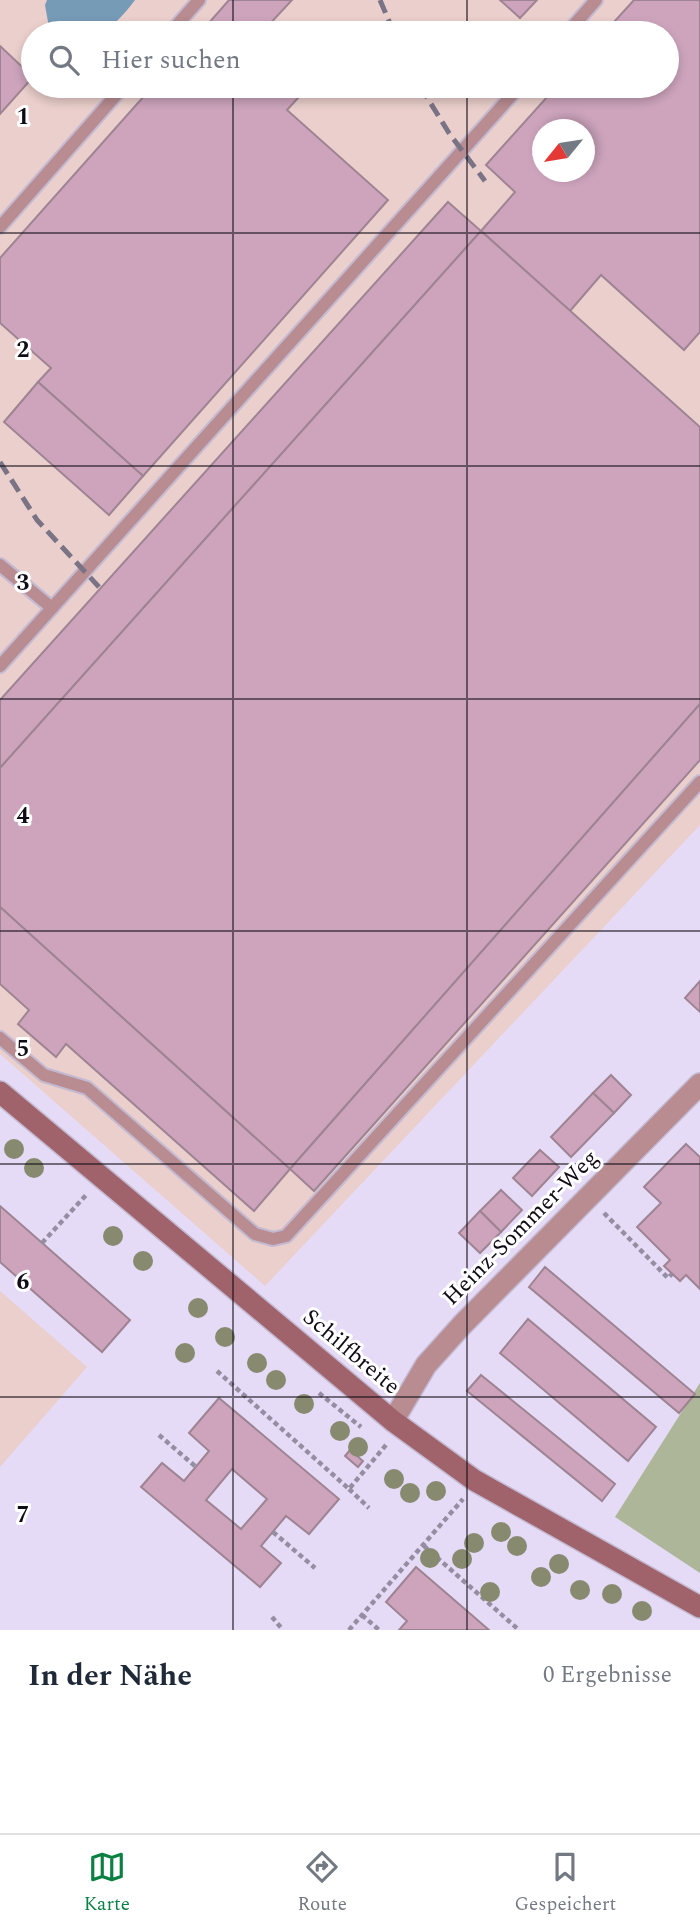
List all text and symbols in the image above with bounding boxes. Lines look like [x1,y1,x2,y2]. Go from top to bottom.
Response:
search box [21,21,679,98]
text: Hier suchen [101,40,241,80]
icon: search [45,41,83,79]
text: 1 [17,100,29,135]
north arrow [532,119,595,182]
text: 2 [17,333,30,368]
text: 3 [17,566,30,601]
text: 4 [17,799,30,834]
text: 5 [17,1032,29,1067]
street label: Heinz-Sommer-Weg [435,1142,607,1314]
text: 6 [17,1265,30,1300]
street label: Schilfbreite [294,1301,408,1403]
text: 7 [17,1498,29,1533]
text: In der Nähe [28,1653,192,1699]
text: 0 Ergebnisse [543,1658,672,1693]
tab: Karte [84,1848,130,1919]
tab: Route [297,1848,347,1919]
tab: Gespeichert [515,1848,616,1919]

